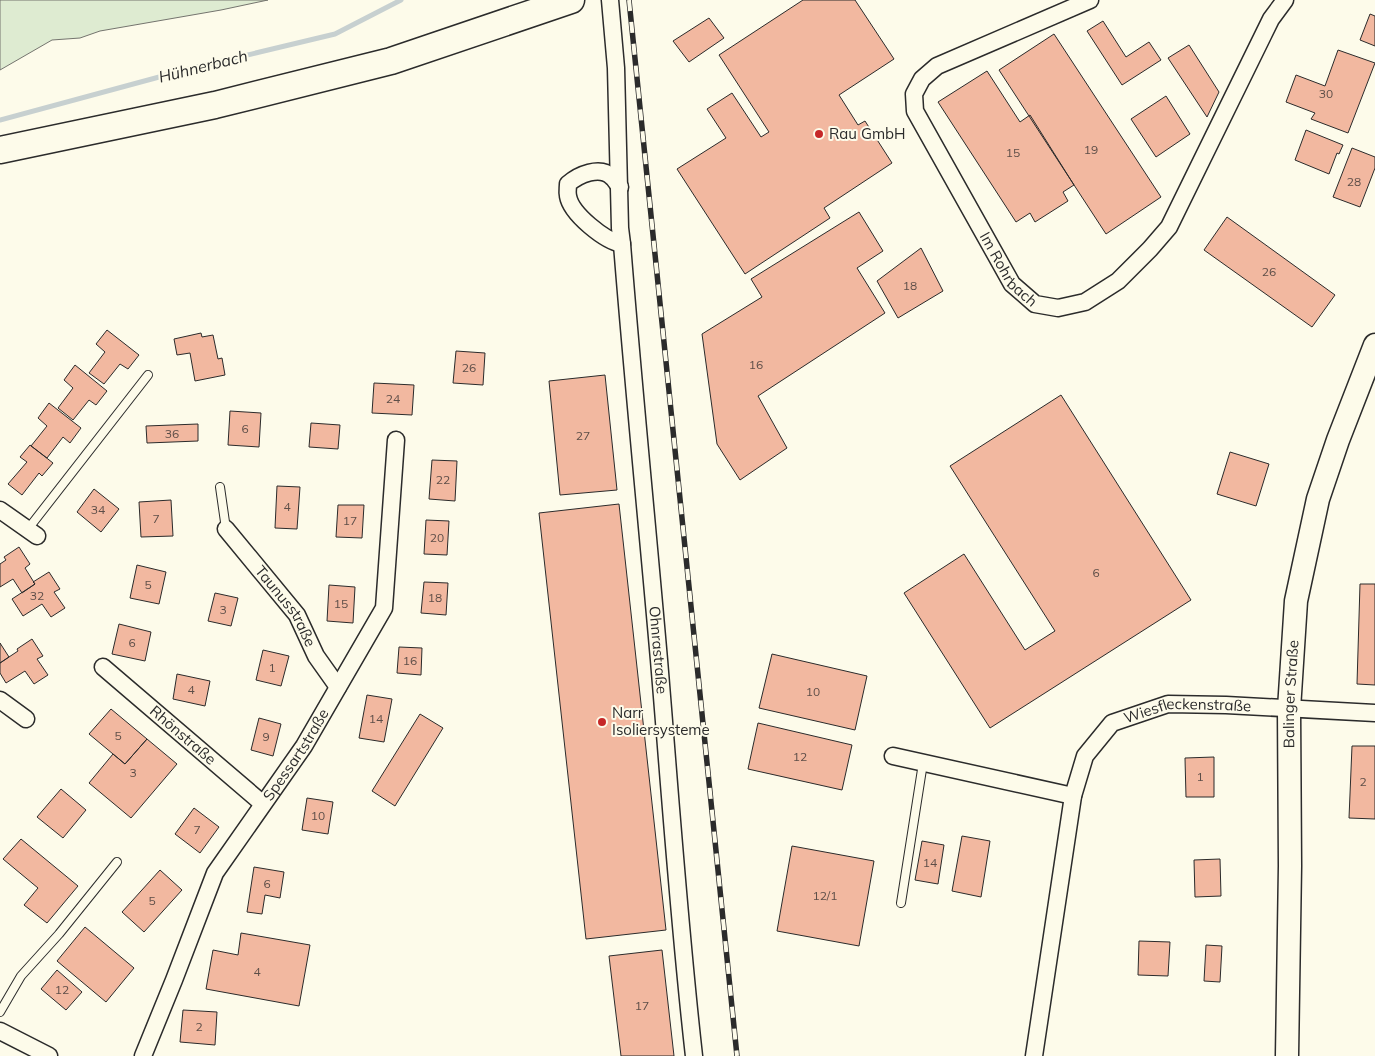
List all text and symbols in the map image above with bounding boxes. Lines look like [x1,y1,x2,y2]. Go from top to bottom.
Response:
water label: Hühnerbach [156,45,250,87]
house number: 30 [1319,86,1333,101]
place label: Rau GmbH [829,124,906,143]
marker: Rau GmbH [813,128,825,140]
house number: 19 [1084,142,1098,157]
house number: 15 [1006,145,1020,160]
house number: 28 [1347,174,1361,189]
street label: Im Rohrbach [976,229,1041,311]
house number: 26 [1262,264,1276,279]
house number: 18 [903,278,917,293]
house number: 16 [749,357,763,372]
house number: 26 [462,360,476,375]
house number: 24 [386,391,400,406]
house number: 6 [241,421,249,436]
house number: 36 [165,426,179,441]
house number: 27 [576,428,590,443]
house number: 22 [436,472,450,487]
house number: 4 [283,499,291,514]
house number: 34 [91,502,105,517]
house number: 7 [152,511,160,526]
house number: 17 [343,513,357,528]
house number: 20 [430,530,444,545]
street label: Taunusstraße [251,561,320,650]
house number: 6 [1092,565,1100,580]
house number: 5 [144,577,152,592]
house number: 32 [30,588,44,603]
house number: 18 [428,590,442,605]
house number: 15 [334,596,348,611]
house number: 3 [219,602,227,617]
street label: Ohnrastraße [645,605,672,695]
house number: 6 [128,635,136,650]
street label: Balinger Straße [1279,639,1302,748]
house number: 16 [403,653,417,668]
house number: 1 [268,660,276,675]
house number: 4 [187,682,195,697]
house number: 10 [806,684,820,699]
street label: Wiesfleckenstraße [1121,694,1252,727]
street label: Rhönstraße [146,701,220,769]
place label: Narr Isoliersysteme [612,703,710,739]
street label: Spessartstraße [259,705,333,804]
house number: 14 [369,711,383,726]
marker: Narr Isoliersysteme [596,716,608,728]
house number: 5 [114,728,122,743]
house number: 9 [262,729,270,744]
house number: 12 [793,749,807,764]
house number: 3 [129,765,137,780]
house number: 1 [1196,769,1204,784]
house number: 2 [1359,774,1367,789]
house number: 10 [311,808,325,823]
house number: 7 [193,822,201,837]
house number: 14 [923,855,937,870]
house number: 6 [263,876,271,891]
house number: 12/1 [812,888,838,903]
house number: 5 [148,893,156,908]
house number: 4 [253,964,261,979]
house number: 12 [55,982,69,997]
house number: 17 [635,998,649,1013]
house number: 2 [195,1019,203,1034]

